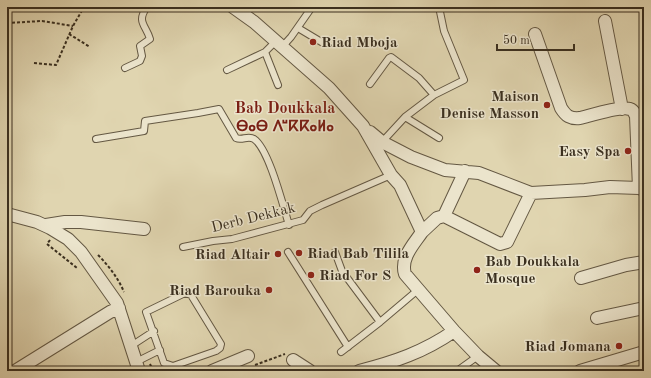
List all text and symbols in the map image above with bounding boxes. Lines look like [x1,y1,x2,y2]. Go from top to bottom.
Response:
scale bar [497,26,574,52]
text: 50 m [503,34,530,47]
place label: Riad Mboja [321,36,398,51]
marker: Riad Mboja [308,37,318,47]
place label: Maison Denise Masson [440,90,539,122]
marker: Maison Denise Masson [542,100,552,110]
district label: Bab Doukkala ⴱⴰⴱ ⴷⵯⴽⴽⴰⵍⴰ [235,101,335,135]
place label: Easy Spa [558,145,620,160]
marker: Easy Spa [623,146,633,156]
street label: Derb Dekkak [210,201,297,236]
place label: Riad Bab Tilila [307,247,410,262]
place label: Riad Altair [195,248,270,263]
marker: Riad Bab Tilila [294,248,304,258]
marker: Riad Altair [273,249,283,259]
place label: Bab Doukkala Mosque [485,255,580,287]
marker: Bab Doukkala Mosque [472,265,482,275]
place label: Riad For S [319,269,391,284]
marker: Riad For S [306,270,316,280]
place label: Riad Barouka [169,284,261,299]
marker: Riad Barouka [264,285,274,295]
place label: Riad Jomana [524,340,611,355]
marker: Riad Jomana [614,341,624,351]

